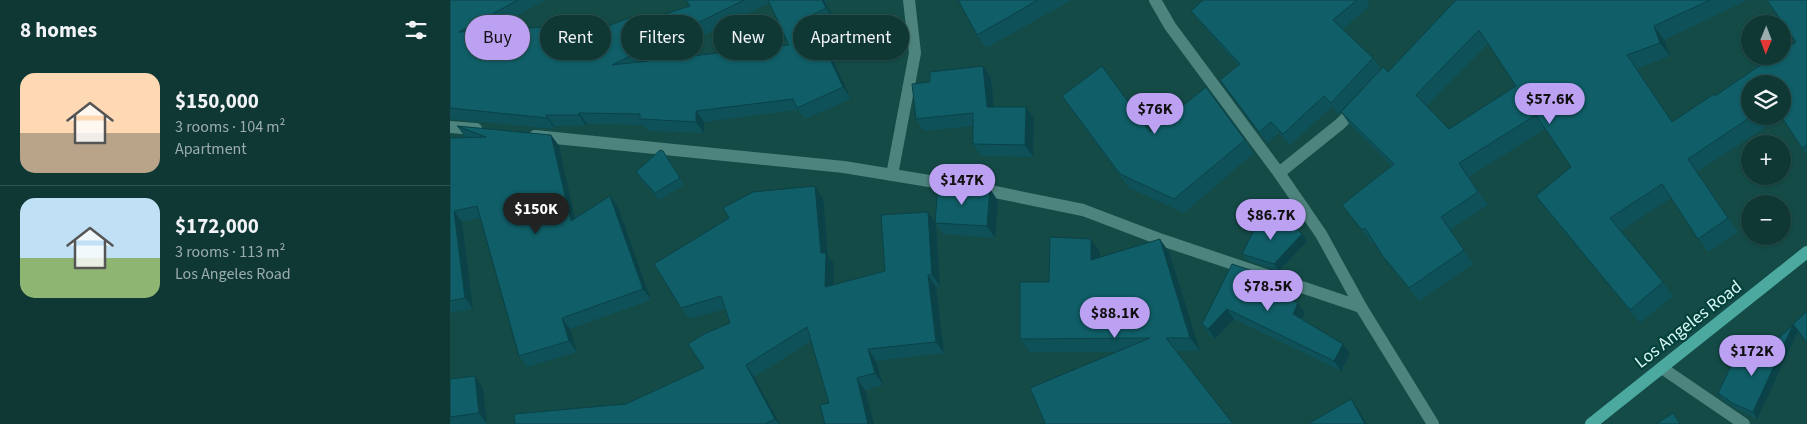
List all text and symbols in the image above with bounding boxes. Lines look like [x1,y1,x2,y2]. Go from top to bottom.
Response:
text: 8 homes [20,15,97,45]
chip: Buy [465,15,530,60]
chip: Rent [540,15,611,60]
chip: Filters [621,15,703,60]
chip: New [713,15,783,60]
chip: Apartment [793,15,909,60]
north arrow [1741,15,1791,65]
map controls [1741,15,1791,245]
icon: filters [402,16,430,44]
button: layers [1741,75,1791,125]
pin: $57.6K [1509,82,1591,125]
text: $150,000 [175,86,259,116]
text: $57.6K [1526,88,1574,110]
pin: $76K [1125,92,1185,135]
icon: home [60,93,120,153]
text: $76K [1137,98,1173,120]
text: 3 rooms · 104 m² [175,116,285,138]
button: + [1741,135,1791,185]
text: Apartment [175,138,247,160]
pin: $147K [927,164,997,206]
text: $147K [940,169,984,191]
pin: $150K [501,192,571,235]
button: − [1741,195,1791,245]
text: $150K [514,198,558,220]
pin: $86.7K [1230,198,1312,241]
text: $86.7K [1247,204,1295,226]
text: $172,000 [175,211,259,241]
icon: home [60,218,120,278]
text: 3 rooms · 113 m² [175,241,285,263]
text: Los Angeles Road [175,263,291,285]
pin: $78.5K [1227,270,1309,312]
text: $78.5K [1244,275,1292,297]
street label: Los Angeles Road [1629,275,1747,374]
pin: $88.1K [1074,296,1156,339]
text: $88.1K [1091,302,1139,324]
pin: $172K [1717,334,1787,377]
text: $172K [1730,340,1774,362]

